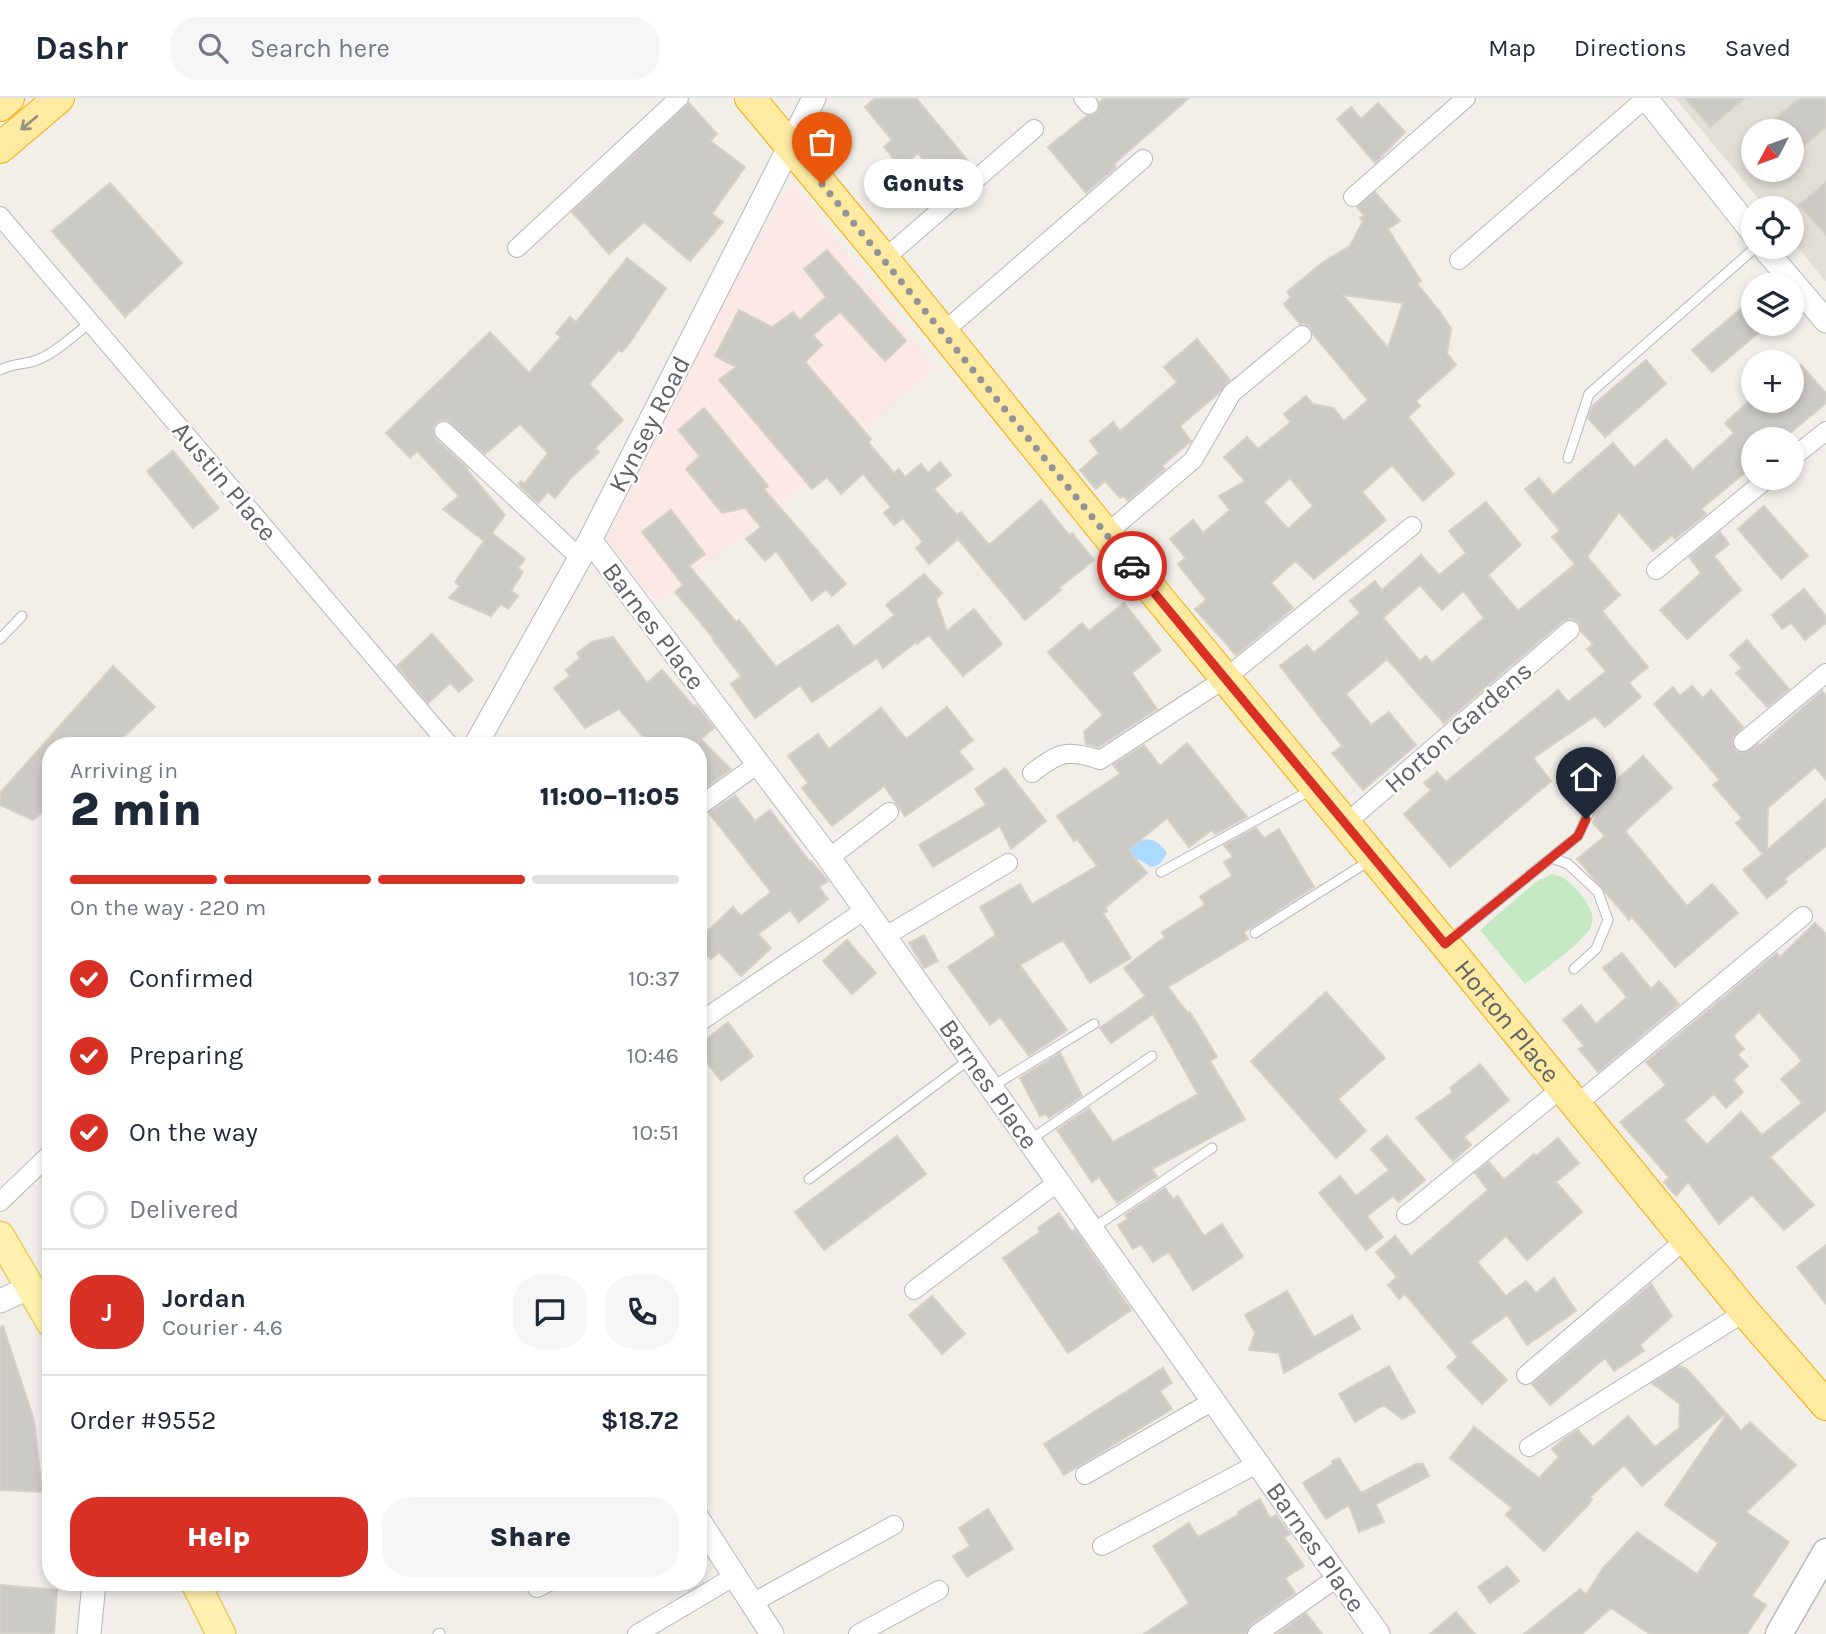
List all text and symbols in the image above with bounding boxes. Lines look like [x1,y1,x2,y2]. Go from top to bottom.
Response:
search box [170,17,660,80]
text: Dashr [35,29,128,67]
icon: search [194,29,232,67]
text: Search here [250,33,390,64]
text: Map [1488,34,1536,62]
text: Directions [1574,34,1687,62]
text: Saved [1725,34,1791,62]
pin [792,112,852,184]
one-way arrow [21,115,39,131]
north arrow [1741,119,1804,182]
map controls [1741,119,1804,490]
icon: bag [803,123,841,161]
callout: Gonuts [864,160,983,208]
text: Gonuts [883,170,964,197]
button: locate [1741,196,1804,259]
button: layers [1741,273,1804,336]
button: + [1741,350,1804,413]
street label: Kynsey Road [602,351,697,498]
street label: Austin Place [166,415,284,547]
button: − [1741,427,1804,490]
courier [1097,531,1167,601]
icon: car [1113,547,1151,585]
street label: Barnes Place [596,556,712,696]
street label: Horton Gardens [1378,655,1538,800]
pin [1556,747,1616,819]
text: Arriving in [70,757,178,784]
icon: home [1567,758,1605,796]
text: 11:00–11:05 [540,781,679,812]
text: 2 min [70,783,202,837]
text: On the way · 220 m [70,894,266,921]
street label: Horton Place [1448,953,1567,1089]
icon: check [70,960,108,998]
text: Confirmed [129,963,254,994]
text: 10:37 [628,965,679,992]
street label: Barnes Place [932,1013,1045,1155]
icon: check [70,1037,108,1075]
text: Preparing [129,1040,243,1071]
text: 10:46 [626,1042,679,1069]
icon: check [70,1114,108,1152]
text: On the way [129,1117,258,1148]
text: 10:51 [632,1119,679,1146]
text: Delivered [129,1194,239,1225]
button: chat [513,1275,587,1349]
button: phone [605,1275,679,1349]
text: Jordan [162,1283,246,1314]
text: J [101,1297,113,1328]
text: Courier · 4.6 [162,1314,283,1341]
text: Order #9552 [70,1405,216,1436]
text: $18.72 [601,1405,679,1436]
street label: Barnes Place [1259,1476,1372,1618]
button: Help [70,1497,368,1577]
button: Share [382,1497,679,1577]

